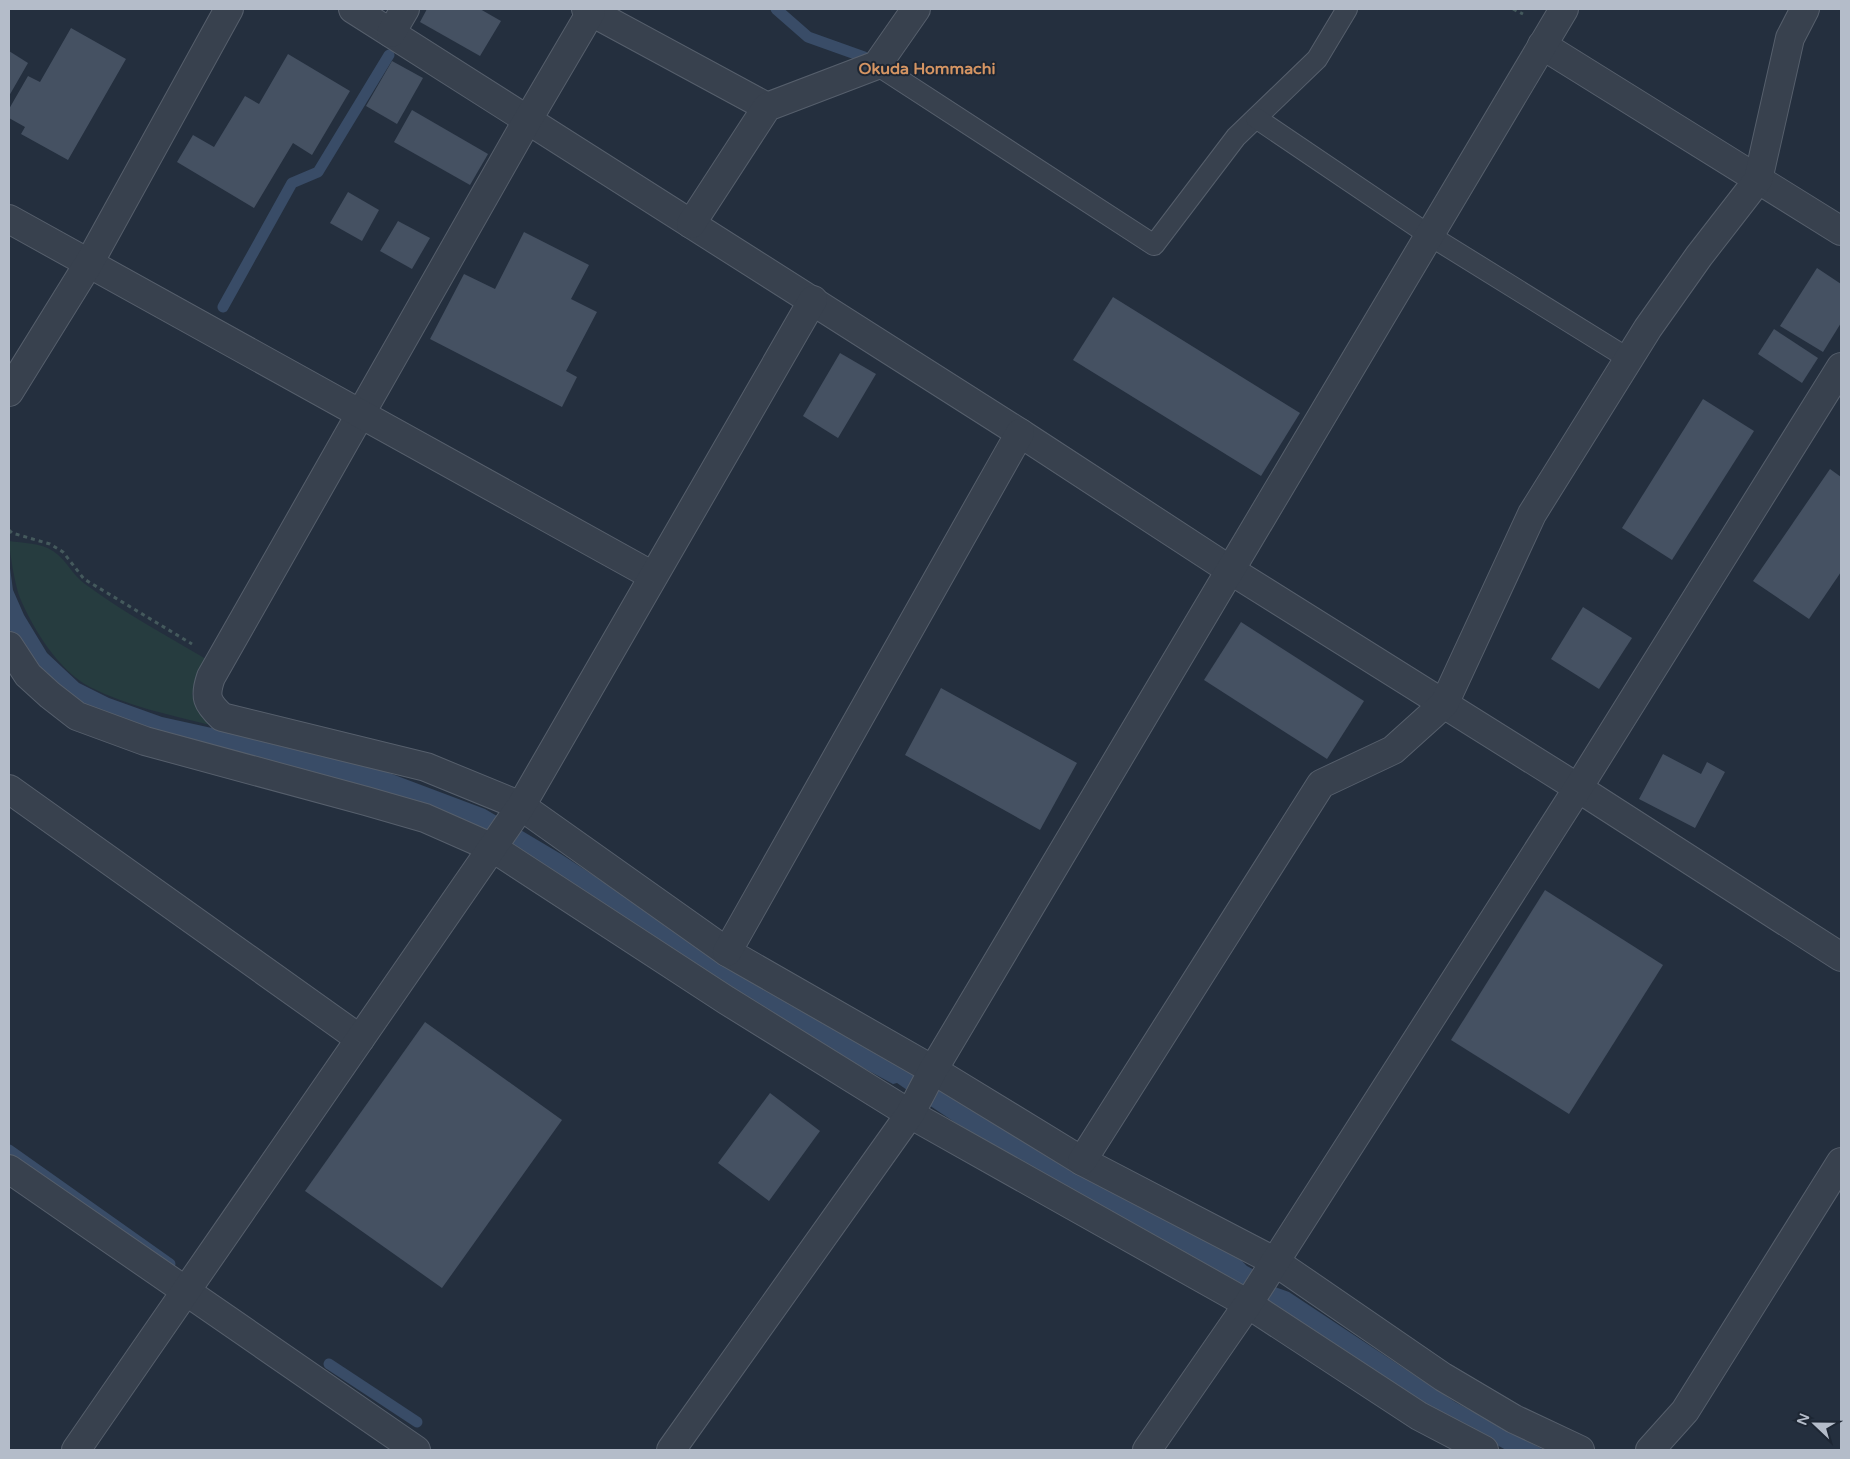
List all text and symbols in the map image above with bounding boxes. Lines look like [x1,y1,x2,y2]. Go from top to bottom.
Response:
district label: Okuda Hommachi [859,59,995,79]
north arrow [1790,1399,1840,1449]
text: N [1793,1411,1813,1428]

